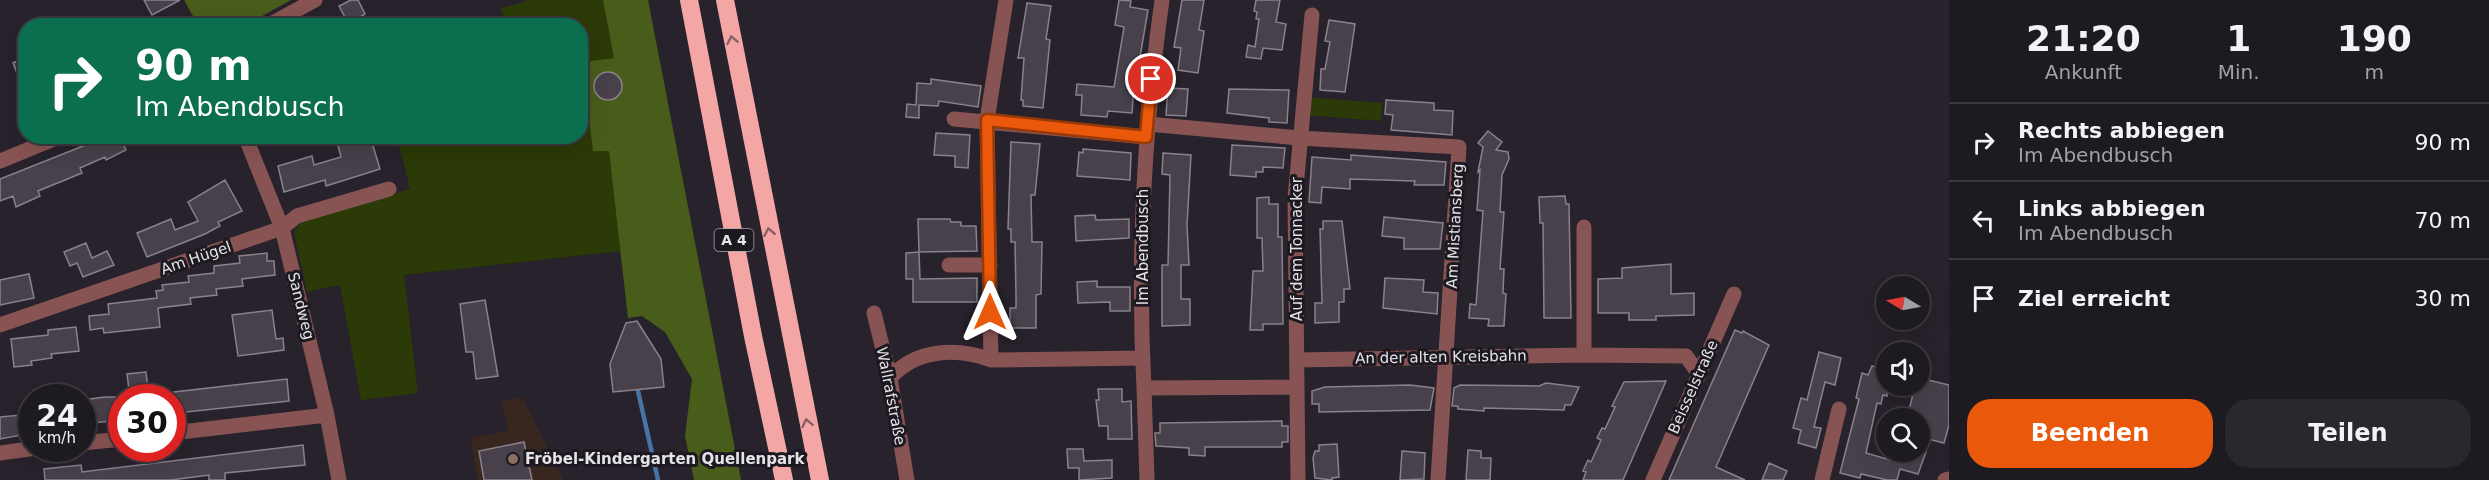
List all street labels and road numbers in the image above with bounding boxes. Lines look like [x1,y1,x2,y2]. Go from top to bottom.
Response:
street label: Am Mistiansberg [1443,163,1467,289]
street label: Auf dem Tonnacker [1288,176,1306,321]
street label: Im Abendbusch [1134,189,1152,305]
road number: A 4 [714,229,754,251]
street label: Am Hügel [158,238,234,278]
street label: Sandweg [284,270,318,342]
street label: Beisselstraße [1664,337,1722,437]
street label: Wallrafstraße [873,345,909,447]
street label: An der alten Kreisbahn [1355,347,1527,367]

